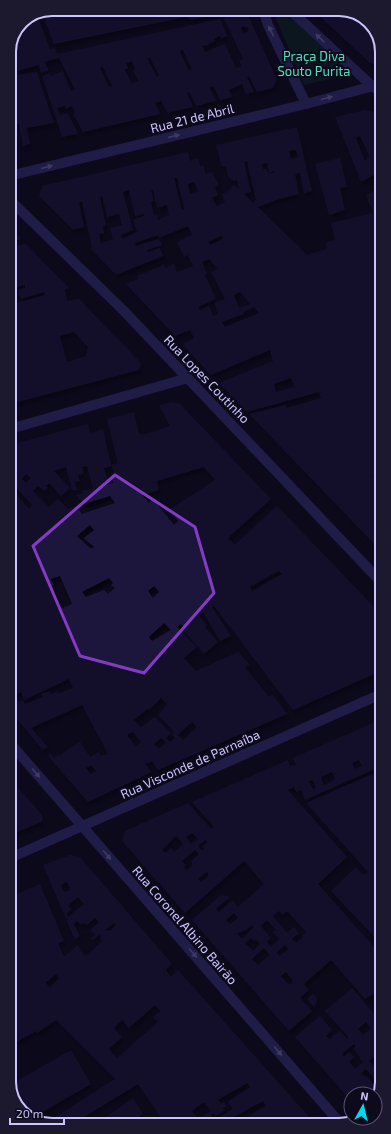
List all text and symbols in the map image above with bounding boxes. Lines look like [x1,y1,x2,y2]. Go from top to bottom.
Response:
one-way arrow [268,26,274,37]
one-way arrow [315,34,326,43]
park label: Praça Diva Souto Purita [278,48,350,79]
one-way arrow [321,95,333,101]
street label: Rua 21 de Abril [149,100,236,136]
one-way arrow [167,133,180,139]
one-way arrow [41,163,53,169]
street label: Rua Lopes Coutinho [161,332,253,426]
street label: Rua Visconde de Parnaíba [118,726,262,802]
one-way arrow [31,768,40,778]
one-way arrow [103,850,112,861]
street label: Rua Coronel Albino Bairão [129,862,241,988]
one-way arrow [188,948,197,959]
one-way arrow [273,1047,282,1056]
north arrow [343,1086,383,1126]
text: N [360,1089,369,1103]
scale bar [10,1100,64,1126]
text: 20 m [16,1106,43,1120]

